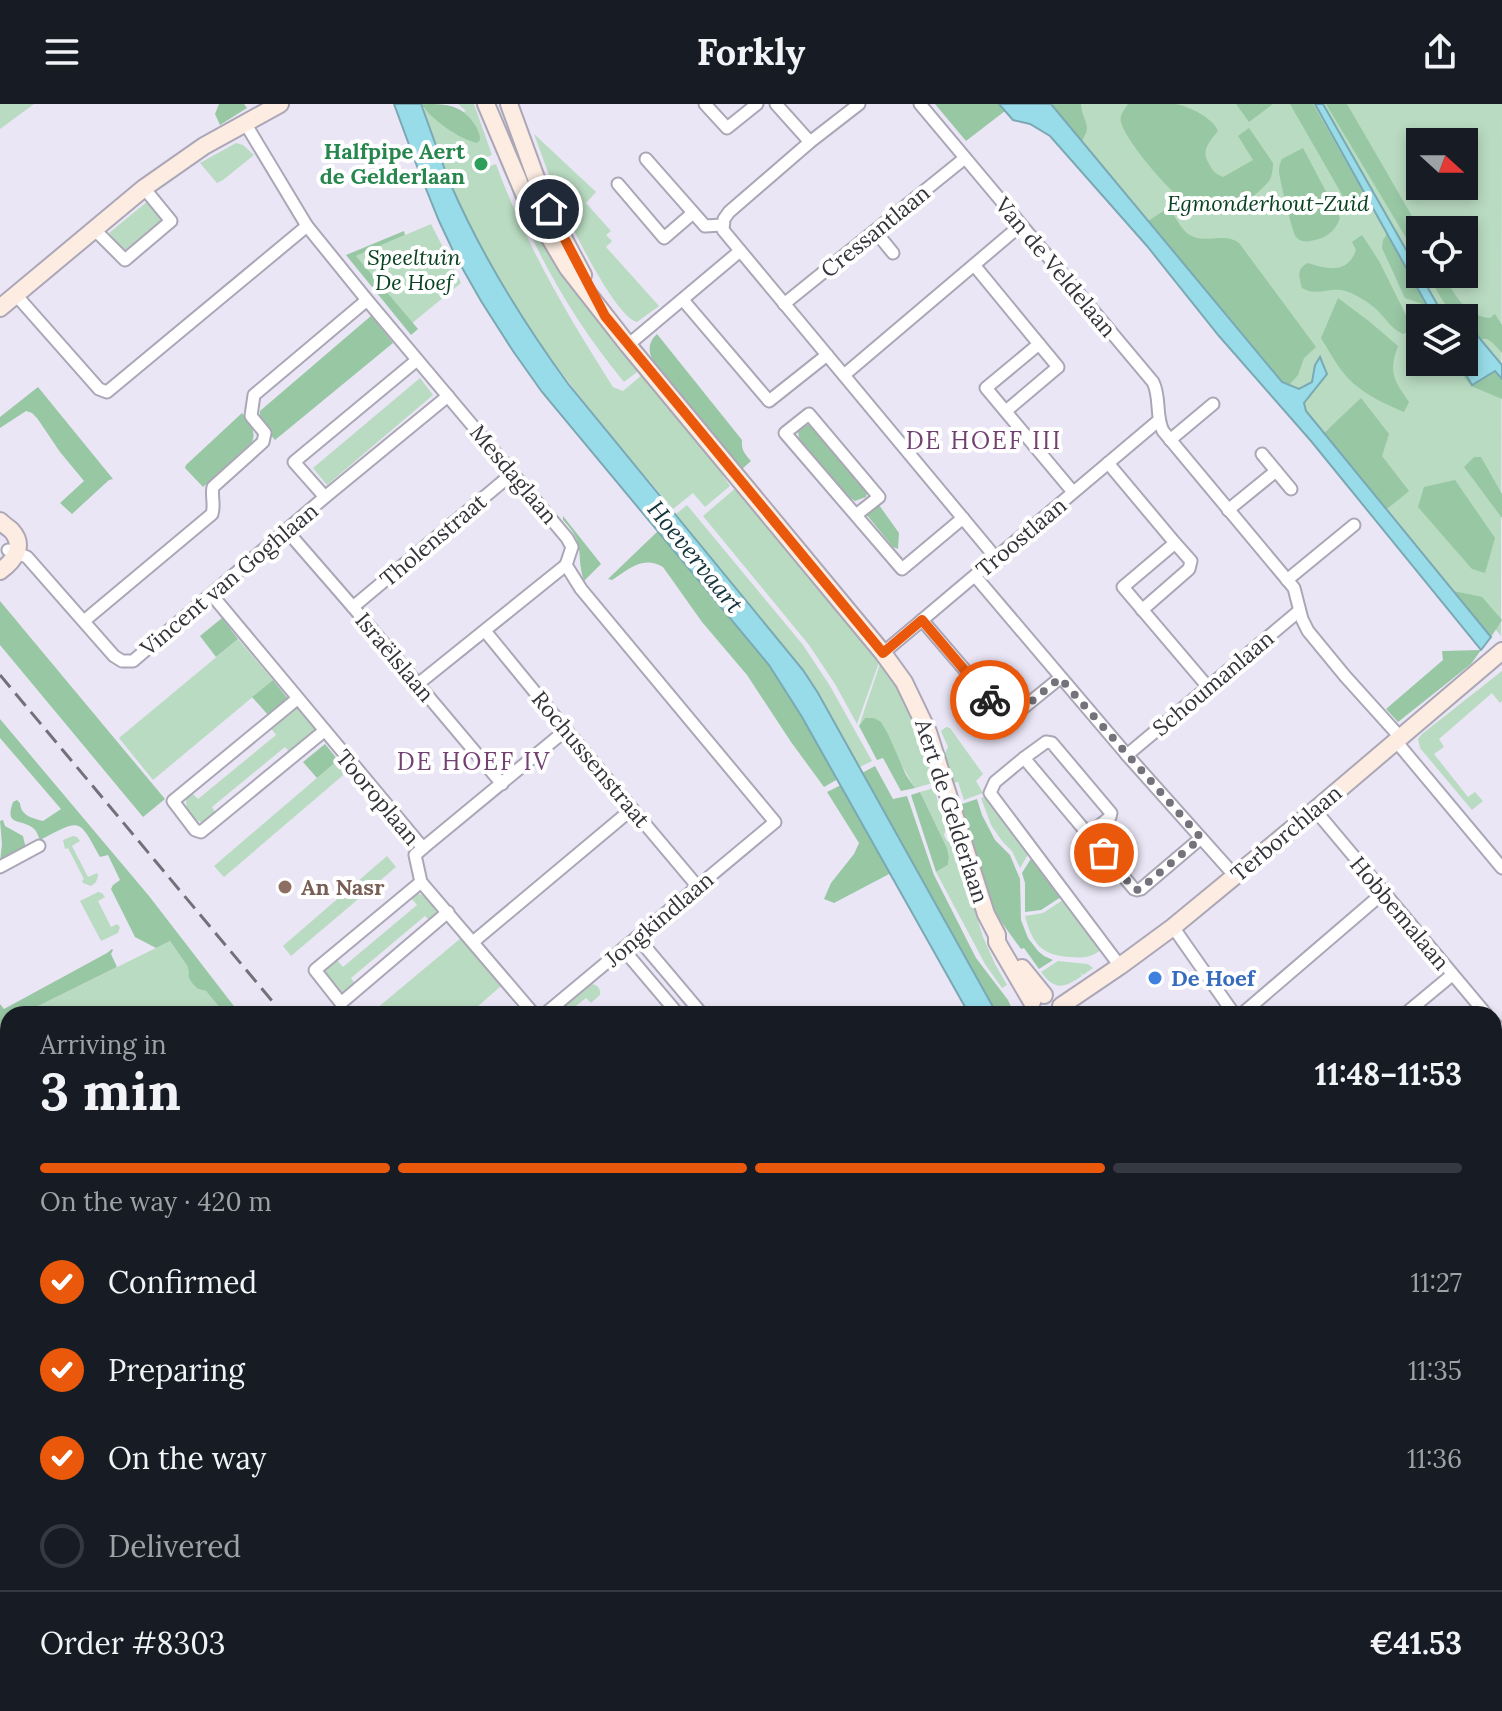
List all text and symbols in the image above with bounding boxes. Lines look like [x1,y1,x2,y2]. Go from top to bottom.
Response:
text: Forkly [697,29,805,75]
icon: menu [40,30,84,74]
icon: share [1418,30,1462,74]
north arrow [1406,128,1478,200]
map controls [1406,128,1478,376]
place label: Halfpipe Aert de Gelderlaan [320,137,466,190]
marker: Halfpipe Aert de Gelderlaan [472,155,490,173]
pin [515,175,583,243]
street label: Cressantlaan [815,179,935,283]
icon: home [527,187,571,231]
park label: Egmonderhout-Zuid [1167,189,1370,217]
street label: Van de Veldelaan [989,191,1123,343]
button: locate [1406,216,1478,288]
park label: Speeltuin De Hoef [367,243,461,296]
button: layers [1406,304,1478,376]
street label: Mesdaglaan [464,418,564,530]
district label: DE HOEF III [906,425,1062,456]
street label: Tholenstraat [374,487,492,593]
street label: Troostlaan [970,491,1072,583]
water label: Hoevervaart [641,494,750,619]
street label: Vincent van Goghlaan [134,496,324,662]
street label: Israëlslaan [349,607,441,707]
street label: Schoumanlaan [1147,624,1279,742]
courier [950,660,1030,740]
icon: bike [968,678,1012,722]
street label: Rochussenstraat [526,685,656,833]
street label: Aert de Gelderlaan [909,715,995,907]
street label: Tooroplaan [330,744,426,850]
district label: DE HOEF IV [397,746,551,777]
street label: Terborchlaan [1225,778,1347,888]
pin [1070,819,1138,887]
icon: bag [1082,831,1126,875]
street label: Hobbemalaan [1344,850,1456,976]
street label: Jongkindlaan [598,865,719,973]
place label: An Nasr [301,873,385,901]
marker: An Nasr [276,878,294,896]
place label: De Hoef [1171,964,1257,992]
marker: De Hoef [1146,969,1164,987]
text: Arriving in [40,1028,167,1061]
text: 11:48–11:53 [1315,1055,1462,1093]
text: 3 min [40,1058,181,1124]
text: On the way · 420 m [40,1185,272,1218]
icon: check [40,1260,84,1304]
text: Confirmed [108,1263,257,1301]
text: 11:27 [1411,1266,1462,1299]
icon: check [40,1348,84,1392]
text: Preparing [108,1351,245,1389]
text: 11:35 [1408,1354,1462,1387]
icon: check [40,1436,84,1480]
text: On the way [108,1439,266,1477]
text: 11:36 [1407,1442,1462,1475]
text: Delivered [108,1527,241,1565]
text: Order #8303 [40,1624,226,1662]
text: €41.53 [1369,1624,1462,1662]

